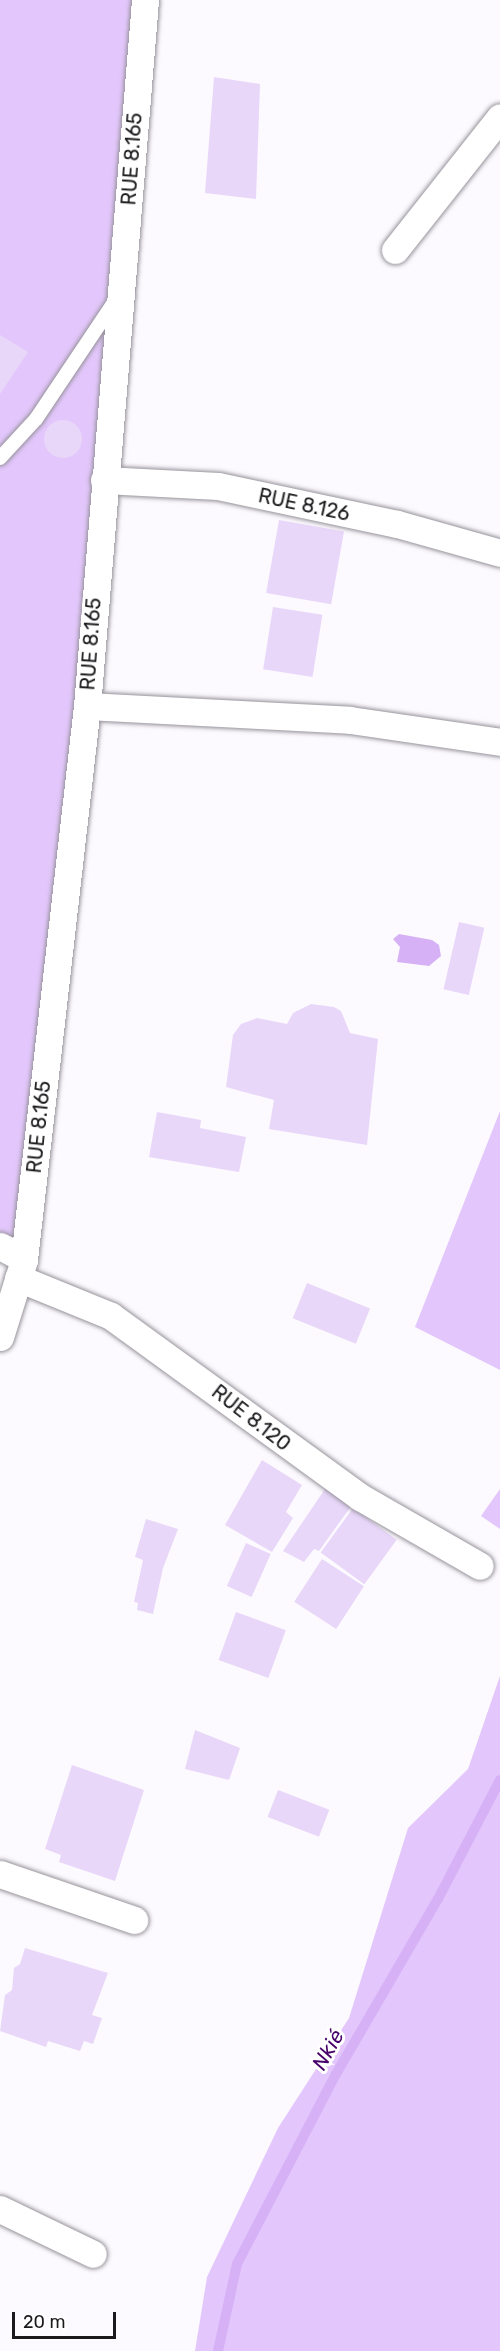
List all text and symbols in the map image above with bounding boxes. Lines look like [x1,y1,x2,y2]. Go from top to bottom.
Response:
street label: RUE 8.165 [117,112,147,206]
street label: RUE 8.126 [256,484,352,526]
street label: RUE 8.165 [76,597,106,691]
street label: RUE 8.165 [22,1080,56,1174]
street label: RUE 8.120 [207,1380,295,1456]
water label: Nkié [307,2025,349,2075]
scale bar [15,2300,118,2338]
text: 20 m [23,2311,65,2333]

